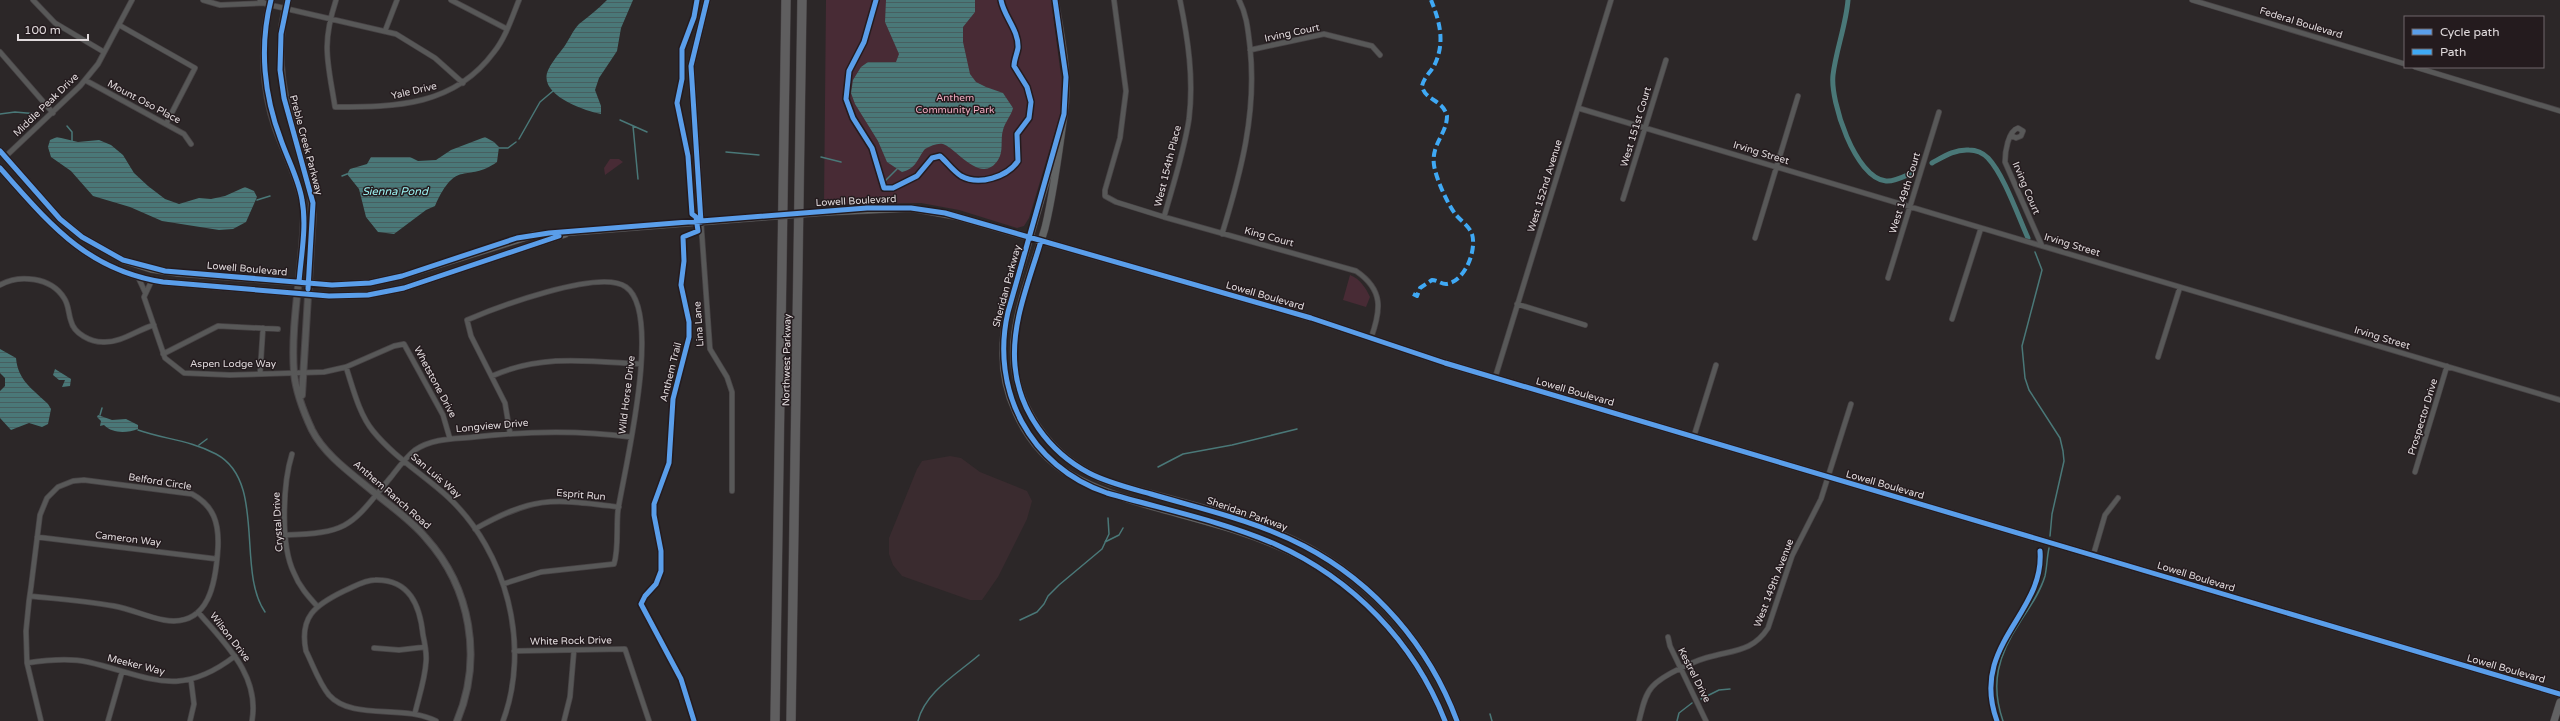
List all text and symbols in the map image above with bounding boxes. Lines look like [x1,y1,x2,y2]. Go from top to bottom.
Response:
street label: Federal Boulevard [2258,5,2344,41]
scale bar [18,16,88,42]
legend [2404,16,2544,68]
street label: Irving Court [1263,21,1321,45]
text: 100 m [24,23,61,37]
text: Cycle path [2440,25,2499,39]
text: Path [2440,45,2466,59]
street label: Middle Peak Drive [11,71,81,139]
street label: Mount Oso Place [105,78,183,127]
street label: Yale Drive [390,80,438,102]
street label: West 151st Court [1618,85,1654,169]
park label: Anthem Community Park [916,92,995,116]
street label: Preble Creek Parkway [287,94,325,197]
street label: West 154th Place [1152,124,1184,208]
street label: West 152nd Avenue [1525,138,1565,234]
street label: Irving Street [1732,139,1791,167]
street label: West 149th Court [1887,151,1923,235]
street label: Irving Court [2010,160,2043,216]
water label: Sienna Pond [362,185,430,198]
street label: Lowell Boulevard [815,193,897,209]
street label: King Court [1243,225,1295,249]
street label: Irving Street [2043,231,2102,259]
street label: Sheridan Parkway [990,243,1024,329]
street label: Lowell Boulevard [206,259,288,279]
street label: Lowell Boulevard [1224,279,1306,313]
street label: Lina Lane [691,300,707,347]
street label: Northwest Parkway [780,313,794,406]
street label: Irving Street [2353,324,2412,352]
street label: Anthem Trail [658,341,684,403]
street label: Whetstone Drive [411,344,459,420]
street label: Wild Horse Drive [616,355,638,435]
street label: Aspen Lodge Way [190,358,277,370]
street label: Lowell Boulevard [1534,375,1616,409]
street label: Prospector Drive [2406,377,2440,457]
street label: Longview Drive [455,417,529,435]
street label: San Luis Way [408,451,464,502]
street label: Anthem Ranch Road [351,458,433,532]
street label: Lowell Boulevard [1844,468,1926,502]
street label: Belford Circle [128,471,193,493]
street label: Esprit Run [556,487,606,503]
street label: Crystal Drive [270,491,286,552]
street label: Sheridan Parkway [1205,495,1290,534]
street label: Cameron Way [94,529,162,549]
street label: West 149th Avenue [1752,537,1797,629]
street label: Lowell Boulevard [2156,559,2236,595]
street label: Wilson Drive [207,610,253,664]
street label: White Rock Drive [530,634,612,648]
street label: Kestrel Drive [1675,646,1713,705]
street label: Meeker Way [106,652,167,678]
street label: Lowell Boulevard [2465,652,2547,686]

